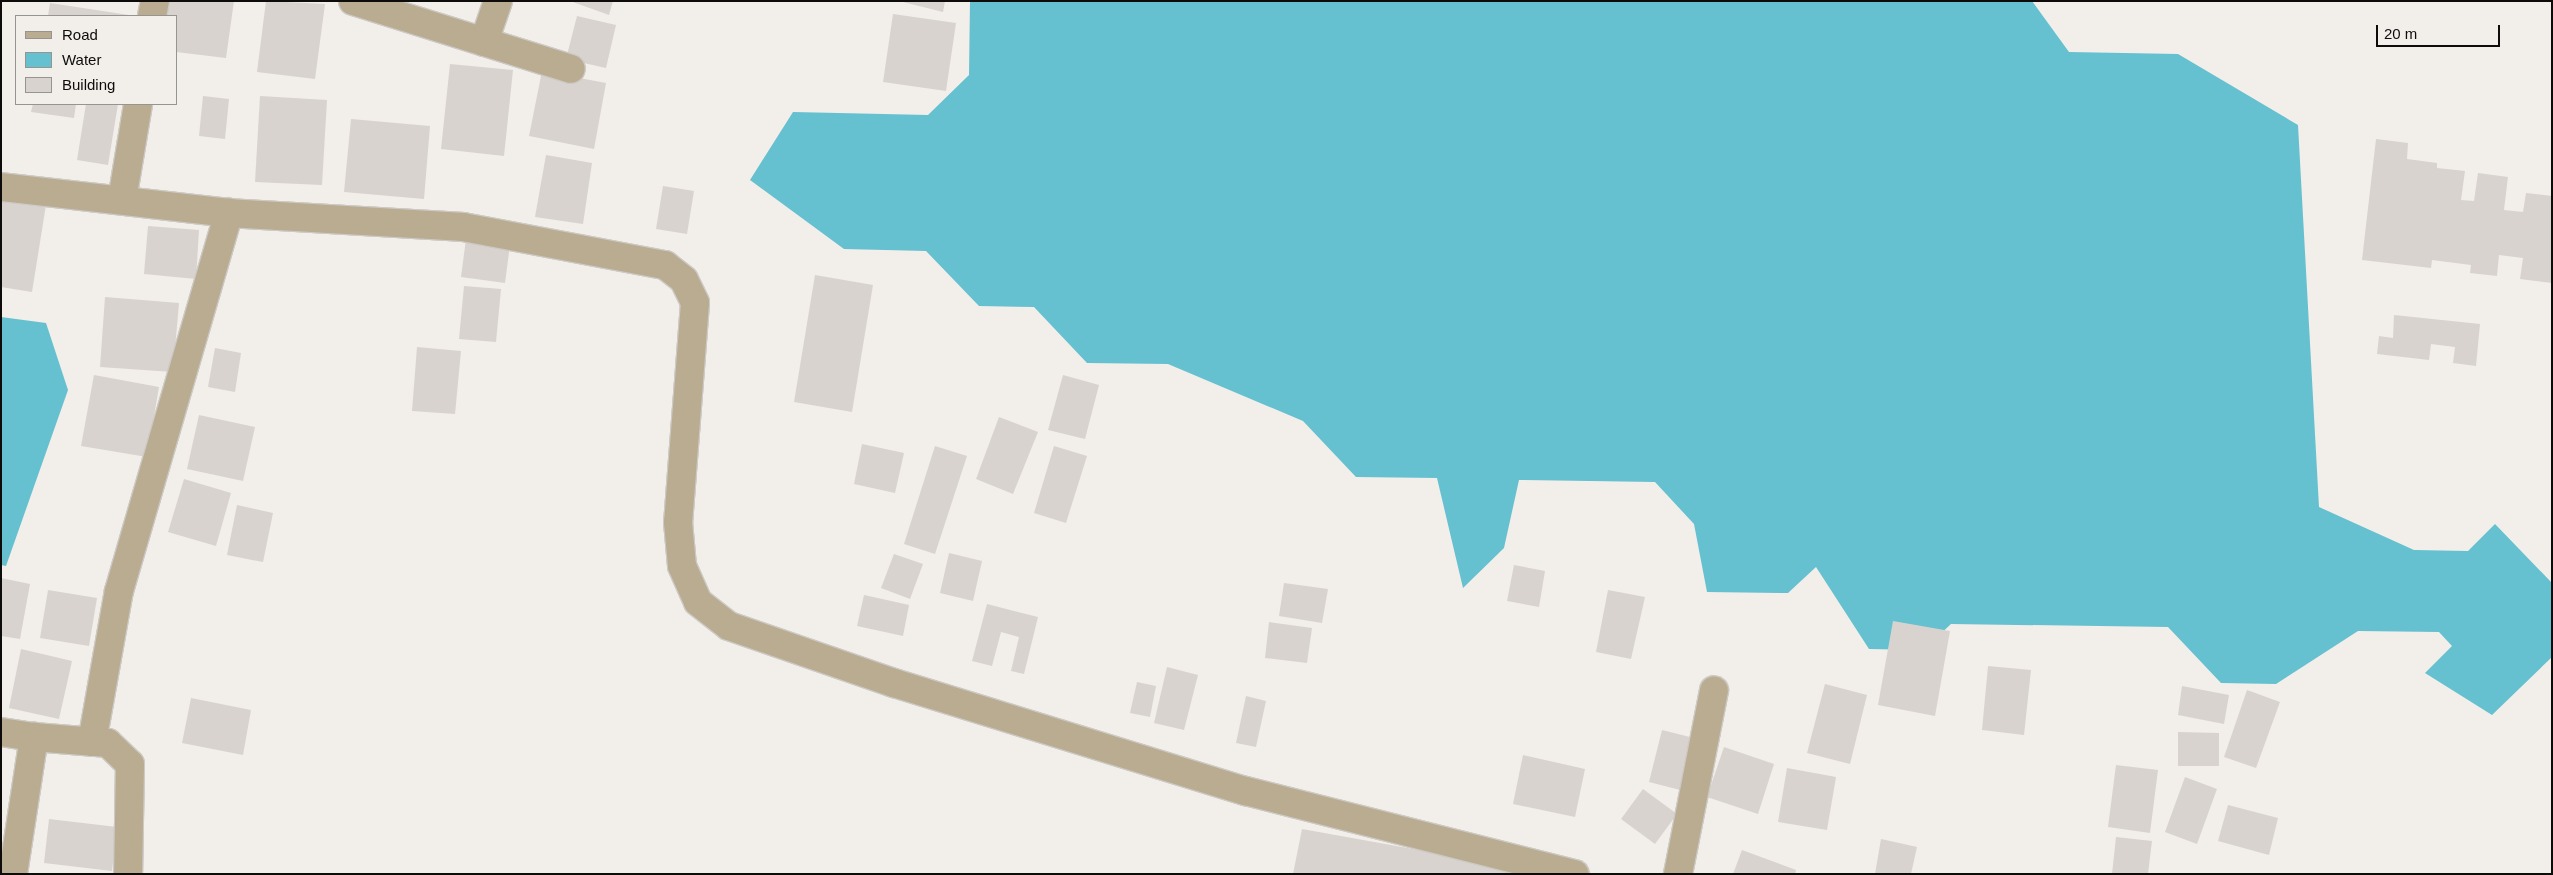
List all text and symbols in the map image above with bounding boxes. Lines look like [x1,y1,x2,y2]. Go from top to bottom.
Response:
legend [15,15,178,105]
scale bar [2378,15,2502,47]
text: 20 m [2384,25,2417,42]
text: Road [62,26,98,43]
text: Water [62,51,101,68]
text: Building [62,76,115,93]

